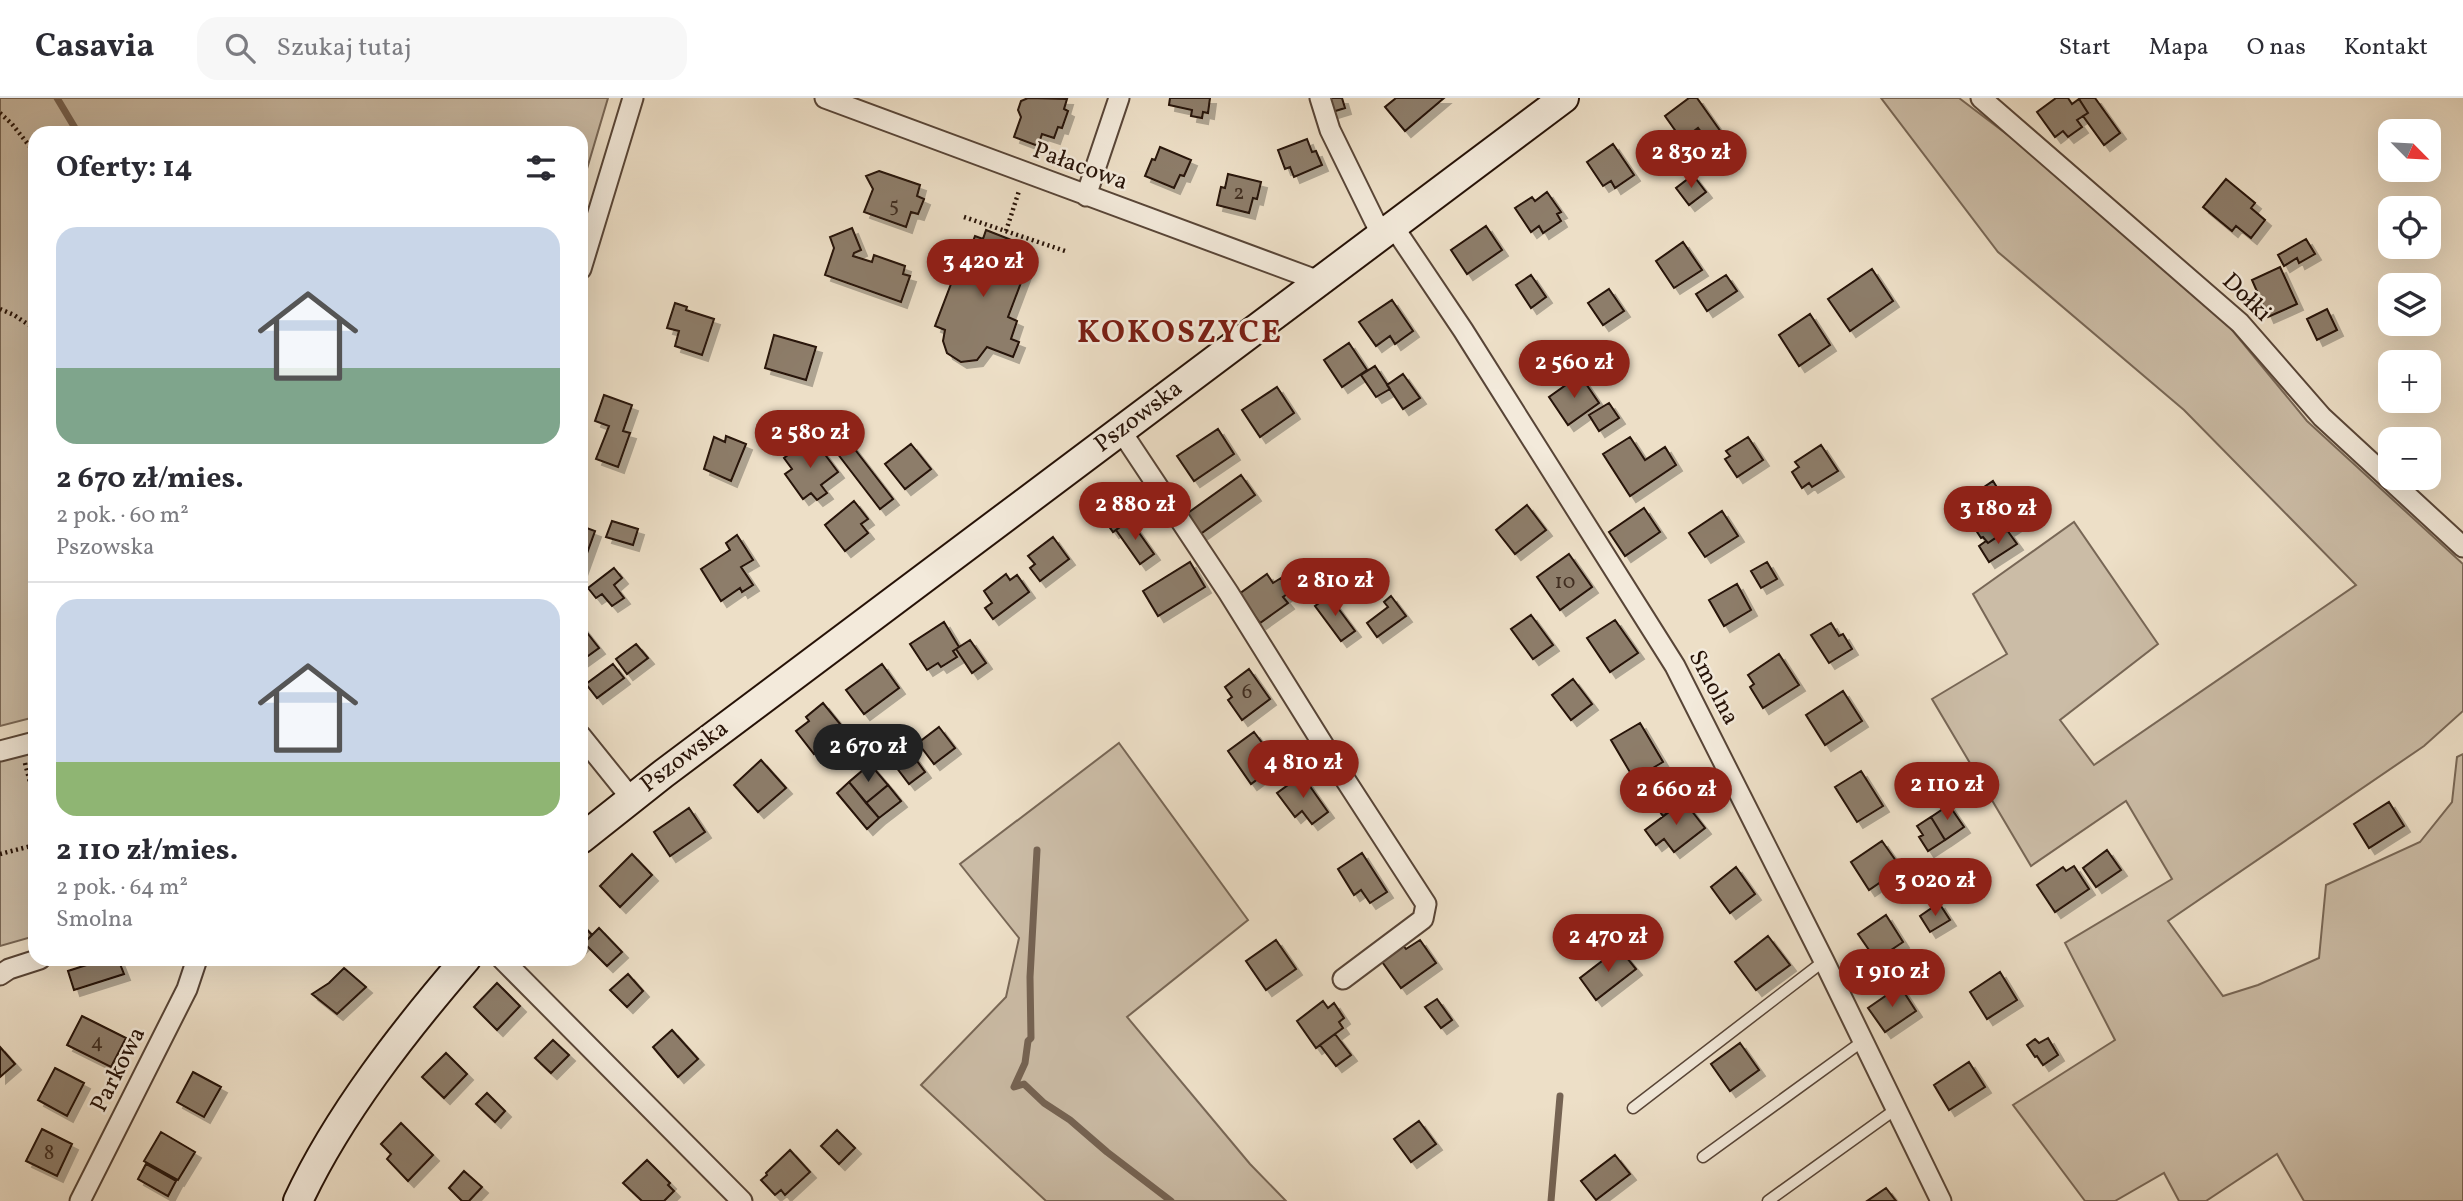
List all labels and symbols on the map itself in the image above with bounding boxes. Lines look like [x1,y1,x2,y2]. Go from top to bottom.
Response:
north arrow [2378,119,2441,182]
pin: 2 830 zł [1619,130,1763,190]
street label: Pałacowa [1028,134,1132,200]
house number: 2 [1233,179,1245,208]
house number: 5 [889,191,899,220]
pin: 3 420 zł [911,240,1055,299]
street label: Dołki [2213,266,2279,330]
district label: KOKOSZYCE [1077,312,1283,356]
pin: 2 560 zł [1502,341,1646,400]
street label: Pszowska [1088,373,1190,461]
pin: 2 580 zł [738,410,882,470]
pin: 2 880 zł [1063,482,1207,542]
pin: 3 180 zł [1926,486,2070,546]
pin: 2 810 zł [1263,559,1407,618]
house number: 10 [1555,568,1575,597]
street label: Smolna [1679,644,1747,732]
house number: 6 [1242,678,1252,707]
street label: Pszowska [634,713,736,801]
pin: 2 670 zł [796,724,940,784]
pin: 4 810 zł [1231,740,1375,800]
pin: 2 110 zł [1875,762,2019,822]
pin: 2 660 zł [1604,768,1748,827]
pin: 3 020 zł [1863,858,2007,918]
pin: 2 470 zł [1536,914,1680,974]
pin: 1 910 zł [1820,950,1964,1009]
street label: Parkowa [83,1021,155,1119]
house number: 4 [91,1028,103,1057]
house number: 8 [44,1139,54,1168]

